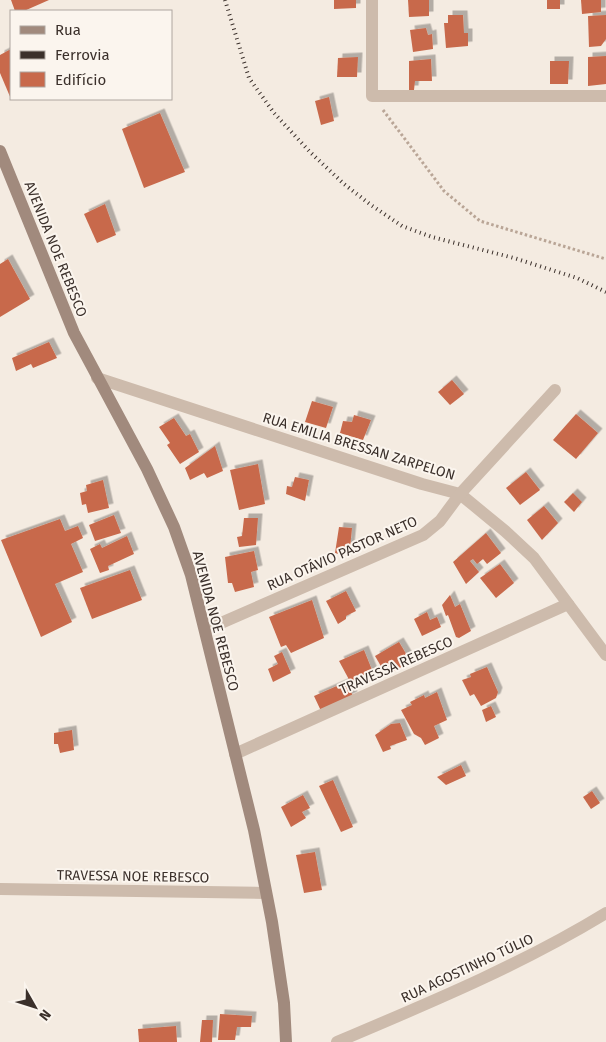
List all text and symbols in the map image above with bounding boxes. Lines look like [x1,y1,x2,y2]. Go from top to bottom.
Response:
legend [10,10,172,100]
text: Rua [55,21,81,39]
text: Ferrovia [55,46,110,64]
text: Edifício [55,71,106,89]
street label: AVENIDA NOE REBESCO [21,179,90,319]
street label: RUA EMILIA BRESSAN ZARPELON [261,409,457,484]
street label: RUA OTÁVIO PASTOR NETO [264,512,420,594]
street label: AVENIDA NOE REBESCO [189,549,242,693]
street label: TRAVESSA REBESCO [337,633,455,698]
street label: TRAVESSA NOE REBESCO [57,867,209,886]
street label: RUA AGOSTINHO TÚLIO [398,929,536,1007]
north arrow [10,982,60,1032]
text: N [35,1006,54,1024]

